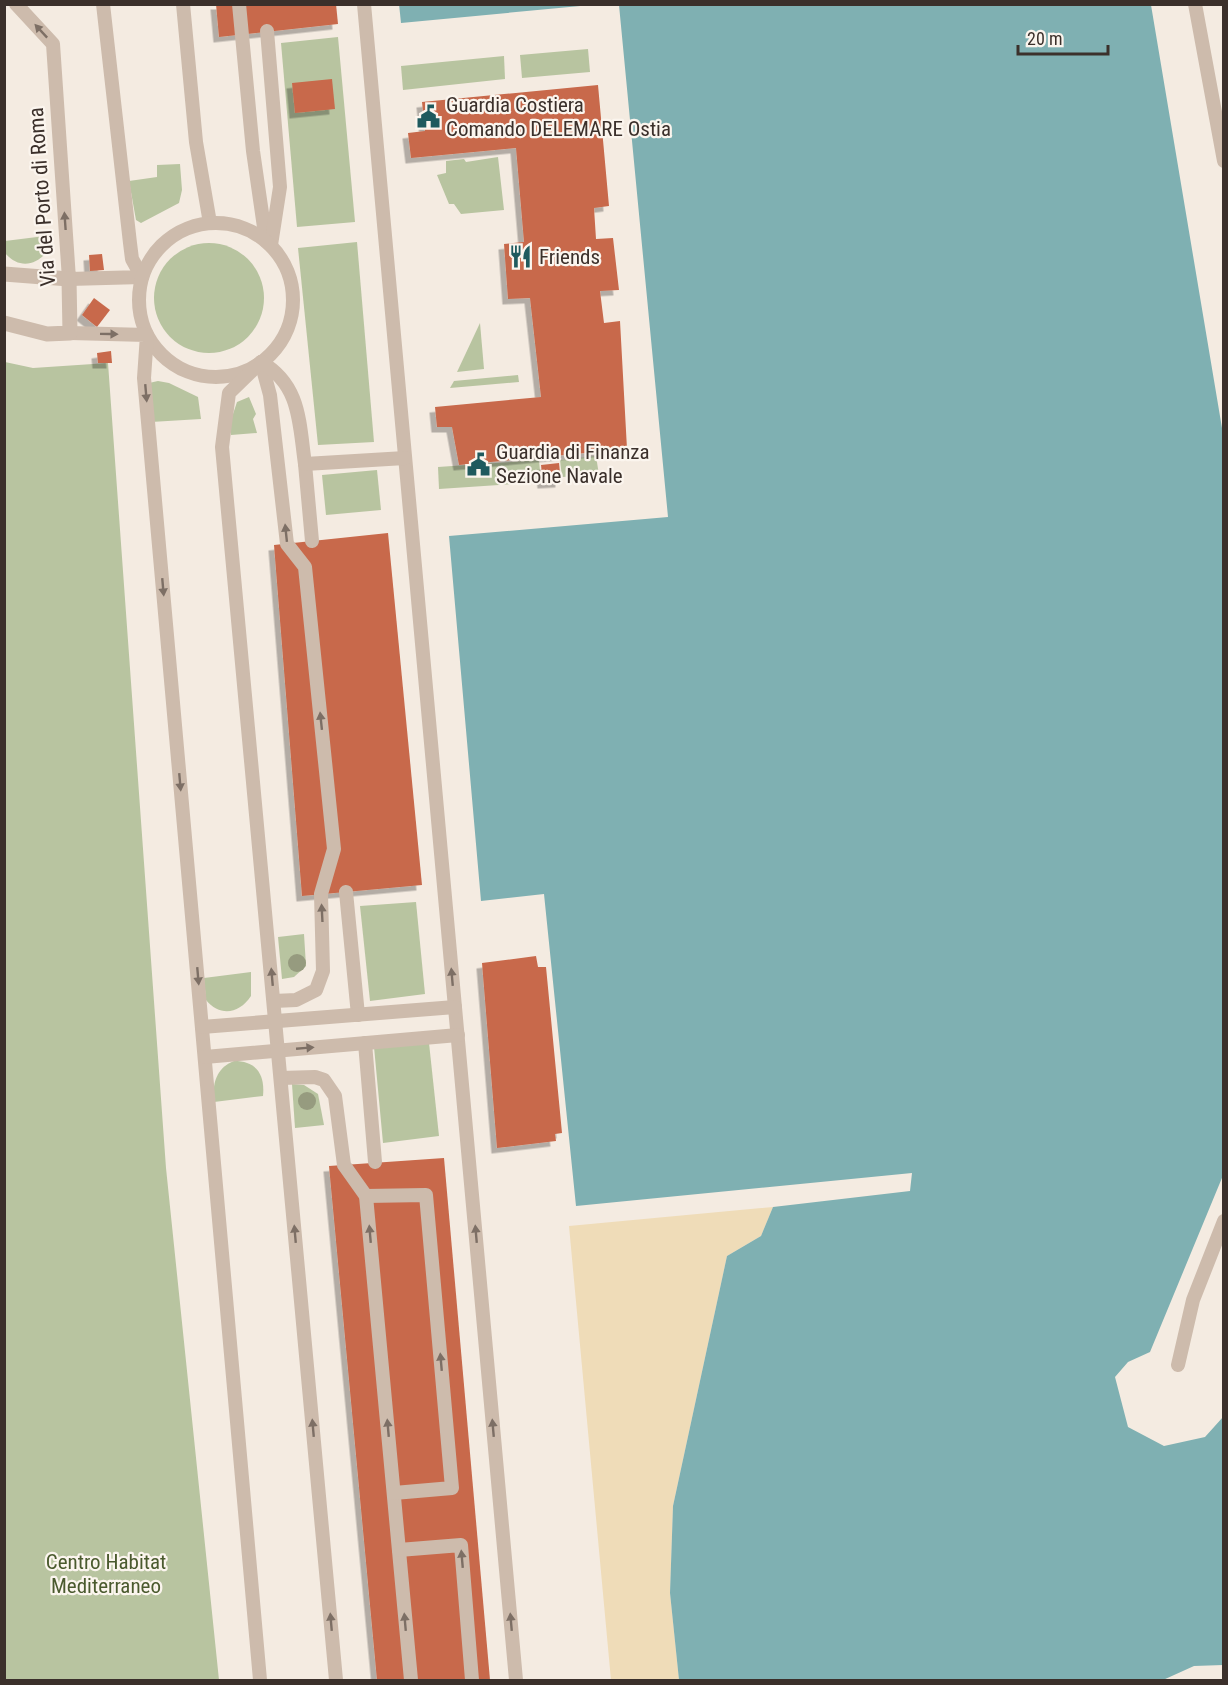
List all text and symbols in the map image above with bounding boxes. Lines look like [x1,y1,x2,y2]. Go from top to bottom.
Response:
scale bar [1018,18,1108,56]
one-way arrow [35,24,48,39]
text: 20 m [1027,28,1062,49]
place label: Guardia Costiera Comando DELEMARE Ostia [446,93,671,141]
public building icon: Guardia Costiera Comando DELEMARE Ostia [415,104,441,130]
street label: Via del Porto di Roma [24,107,60,287]
one-way arrow [60,211,70,230]
restaurant icon: Friends [508,244,534,270]
place label: Friends [539,245,600,269]
one-way arrow [99,329,118,339]
one-way arrow [141,384,150,403]
place label: Guardia di Finanza Sezione Navale [496,440,650,488]
public building icon: Guardia di Finanza Sezione Navale [465,451,491,477]
one-way arrow [281,523,291,542]
one-way arrow [158,578,168,597]
one-way arrow [316,711,326,730]
one-way arrow [175,772,185,791]
one-way arrow [317,904,326,923]
one-way arrow [193,966,203,985]
one-way arrow [267,967,277,986]
one-way arrow [448,967,457,986]
one-way arrow [295,1043,314,1053]
one-way arrow [290,1224,300,1243]
one-way arrow [365,1224,375,1243]
one-way arrow [471,1224,481,1243]
one-way arrow [436,1353,446,1372]
one-way arrow [308,1418,318,1437]
one-way arrow [488,1418,498,1437]
one-way arrow [383,1419,393,1438]
park label: Centro Habitat Mediterraneo [46,1550,166,1598]
one-way arrow [457,1550,467,1569]
one-way arrow [326,1613,336,1632]
one-way arrow [400,1613,410,1632]
one-way arrow [506,1613,516,1632]

